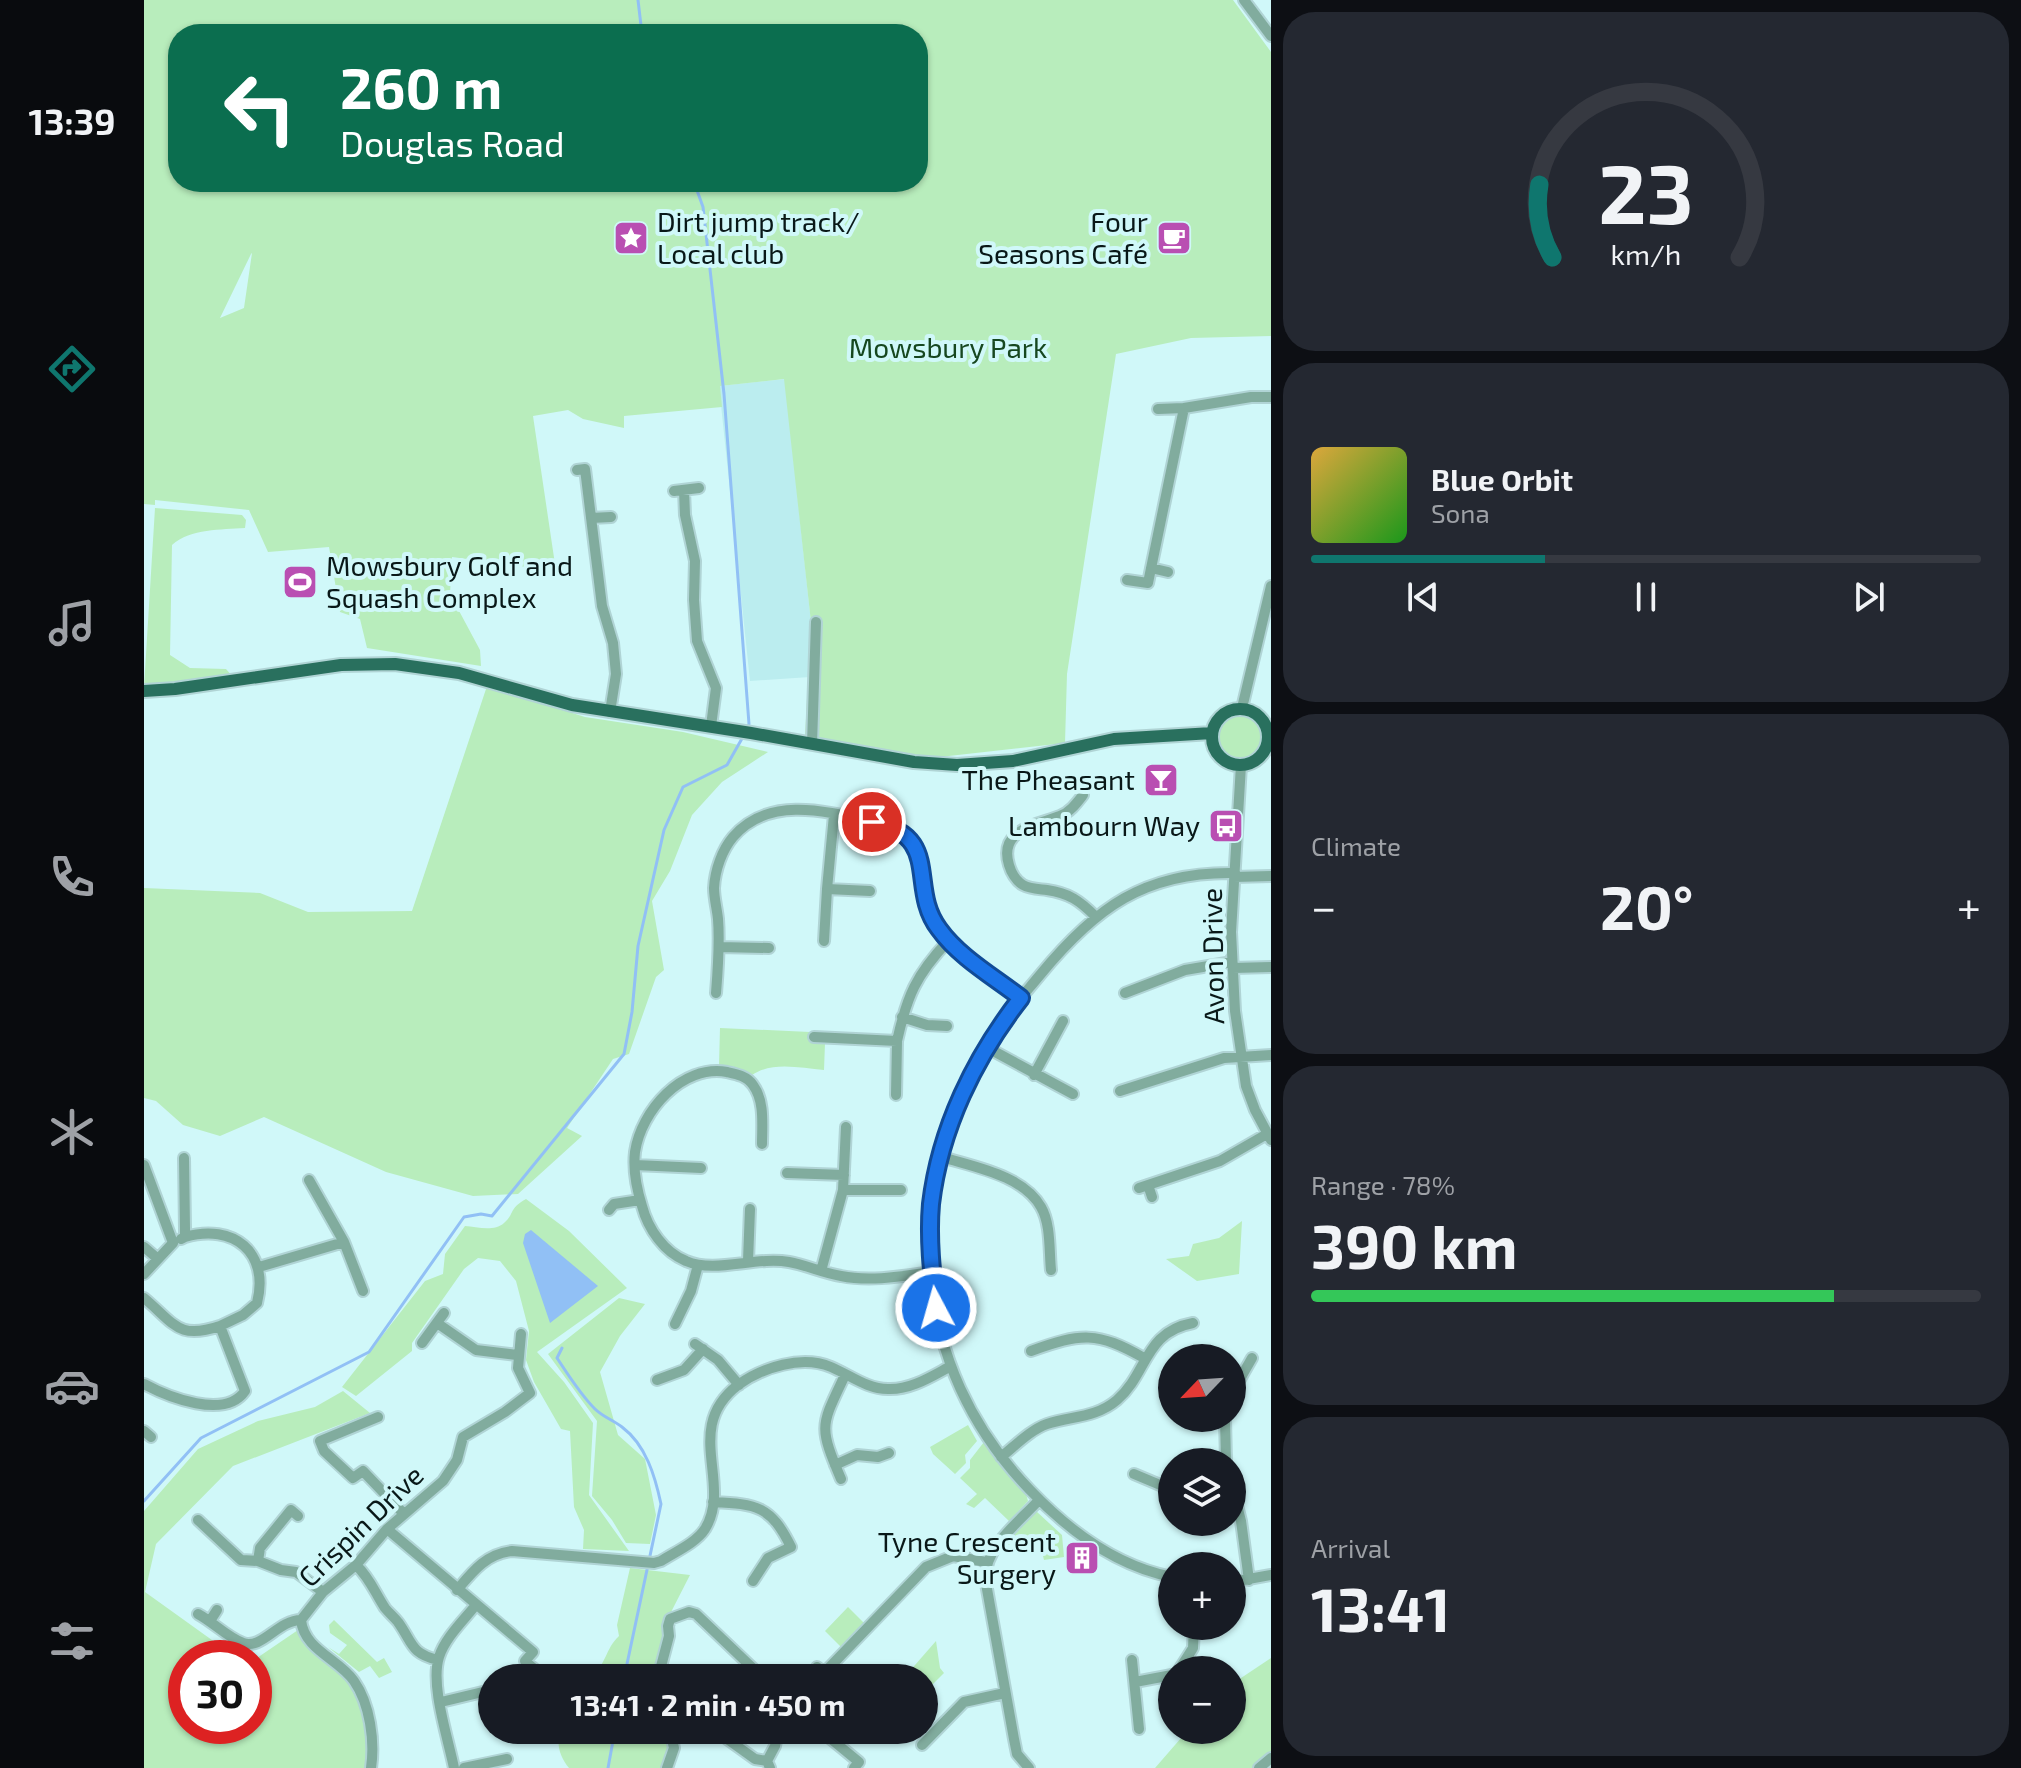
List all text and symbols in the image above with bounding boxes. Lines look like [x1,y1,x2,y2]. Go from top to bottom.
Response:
text: 260 m [340,53,502,120]
icon: left [208,56,312,160]
text: 13:39 [29,99,115,142]
text: Douglas Road [340,121,565,164]
text: 23 [1598,140,1694,240]
place label: Dirt jump track/ Local club [657,204,860,270]
place label: Four Seasons Café [978,204,1148,270]
place icon: Dirt jump track/ Local club [612,219,650,257]
cafe icon: Four Seasons Café [1155,219,1193,257]
text: km/h [1611,236,1681,271]
park label: Mowsbury Park [849,330,1047,364]
icon: directions [44,341,100,397]
text: Blue Orbit [1431,461,1573,497]
text: Sona [1431,497,1490,528]
place label: Mowsbury Golf and Squash Complex [326,548,573,614]
sports icon: Mowsbury Golf and Squash Complex [281,563,319,601]
icon: previous [1401,575,1445,619]
icon: pause [1624,575,1668,619]
icon: next [1847,575,1891,619]
icon: music [44,595,100,651]
bar icon: The Pheasant [1142,761,1180,799]
place label: The Pheasant [961,762,1135,796]
pin [838,788,906,856]
icon: arrive [850,800,894,844]
bus stop icon: Lambourn Way [1207,807,1245,845]
place label: Lambourn Way [1008,808,1200,842]
text: Climate [1311,830,1401,861]
icon: phone [44,849,100,905]
text: 20° [1600,870,1693,942]
text: − [1311,879,1337,932]
text: + [1957,879,1981,932]
street label: Avon Drive [1194,888,1230,1025]
icon: climate [44,1104,100,1160]
text: Range · 78% [1311,1169,1455,1200]
text: 390 km [1311,1209,1518,1281]
position arrow [894,1266,978,1350]
north arrow [1158,1344,1246,1432]
map controls [1158,1344,1246,1744]
icon: car [44,1358,100,1414]
button: layers [1158,1448,1246,1536]
street label: Crispin Drive [291,1457,430,1593]
place label: Tyne Crescent Surgery [878,1524,1056,1590]
text: Arrival [1311,1532,1390,1563]
building icon: Tyne Crescent Surgery [1063,1539,1101,1577]
button: + [1158,1552,1246,1640]
text: 13:41 [1311,1572,1451,1644]
icon: filters [44,1613,100,1669]
speed limit sign: 30 [168,1640,272,1744]
button: − [1158,1656,1246,1744]
text: 13:41 · 2 min · 450 m [571,1686,845,1722]

